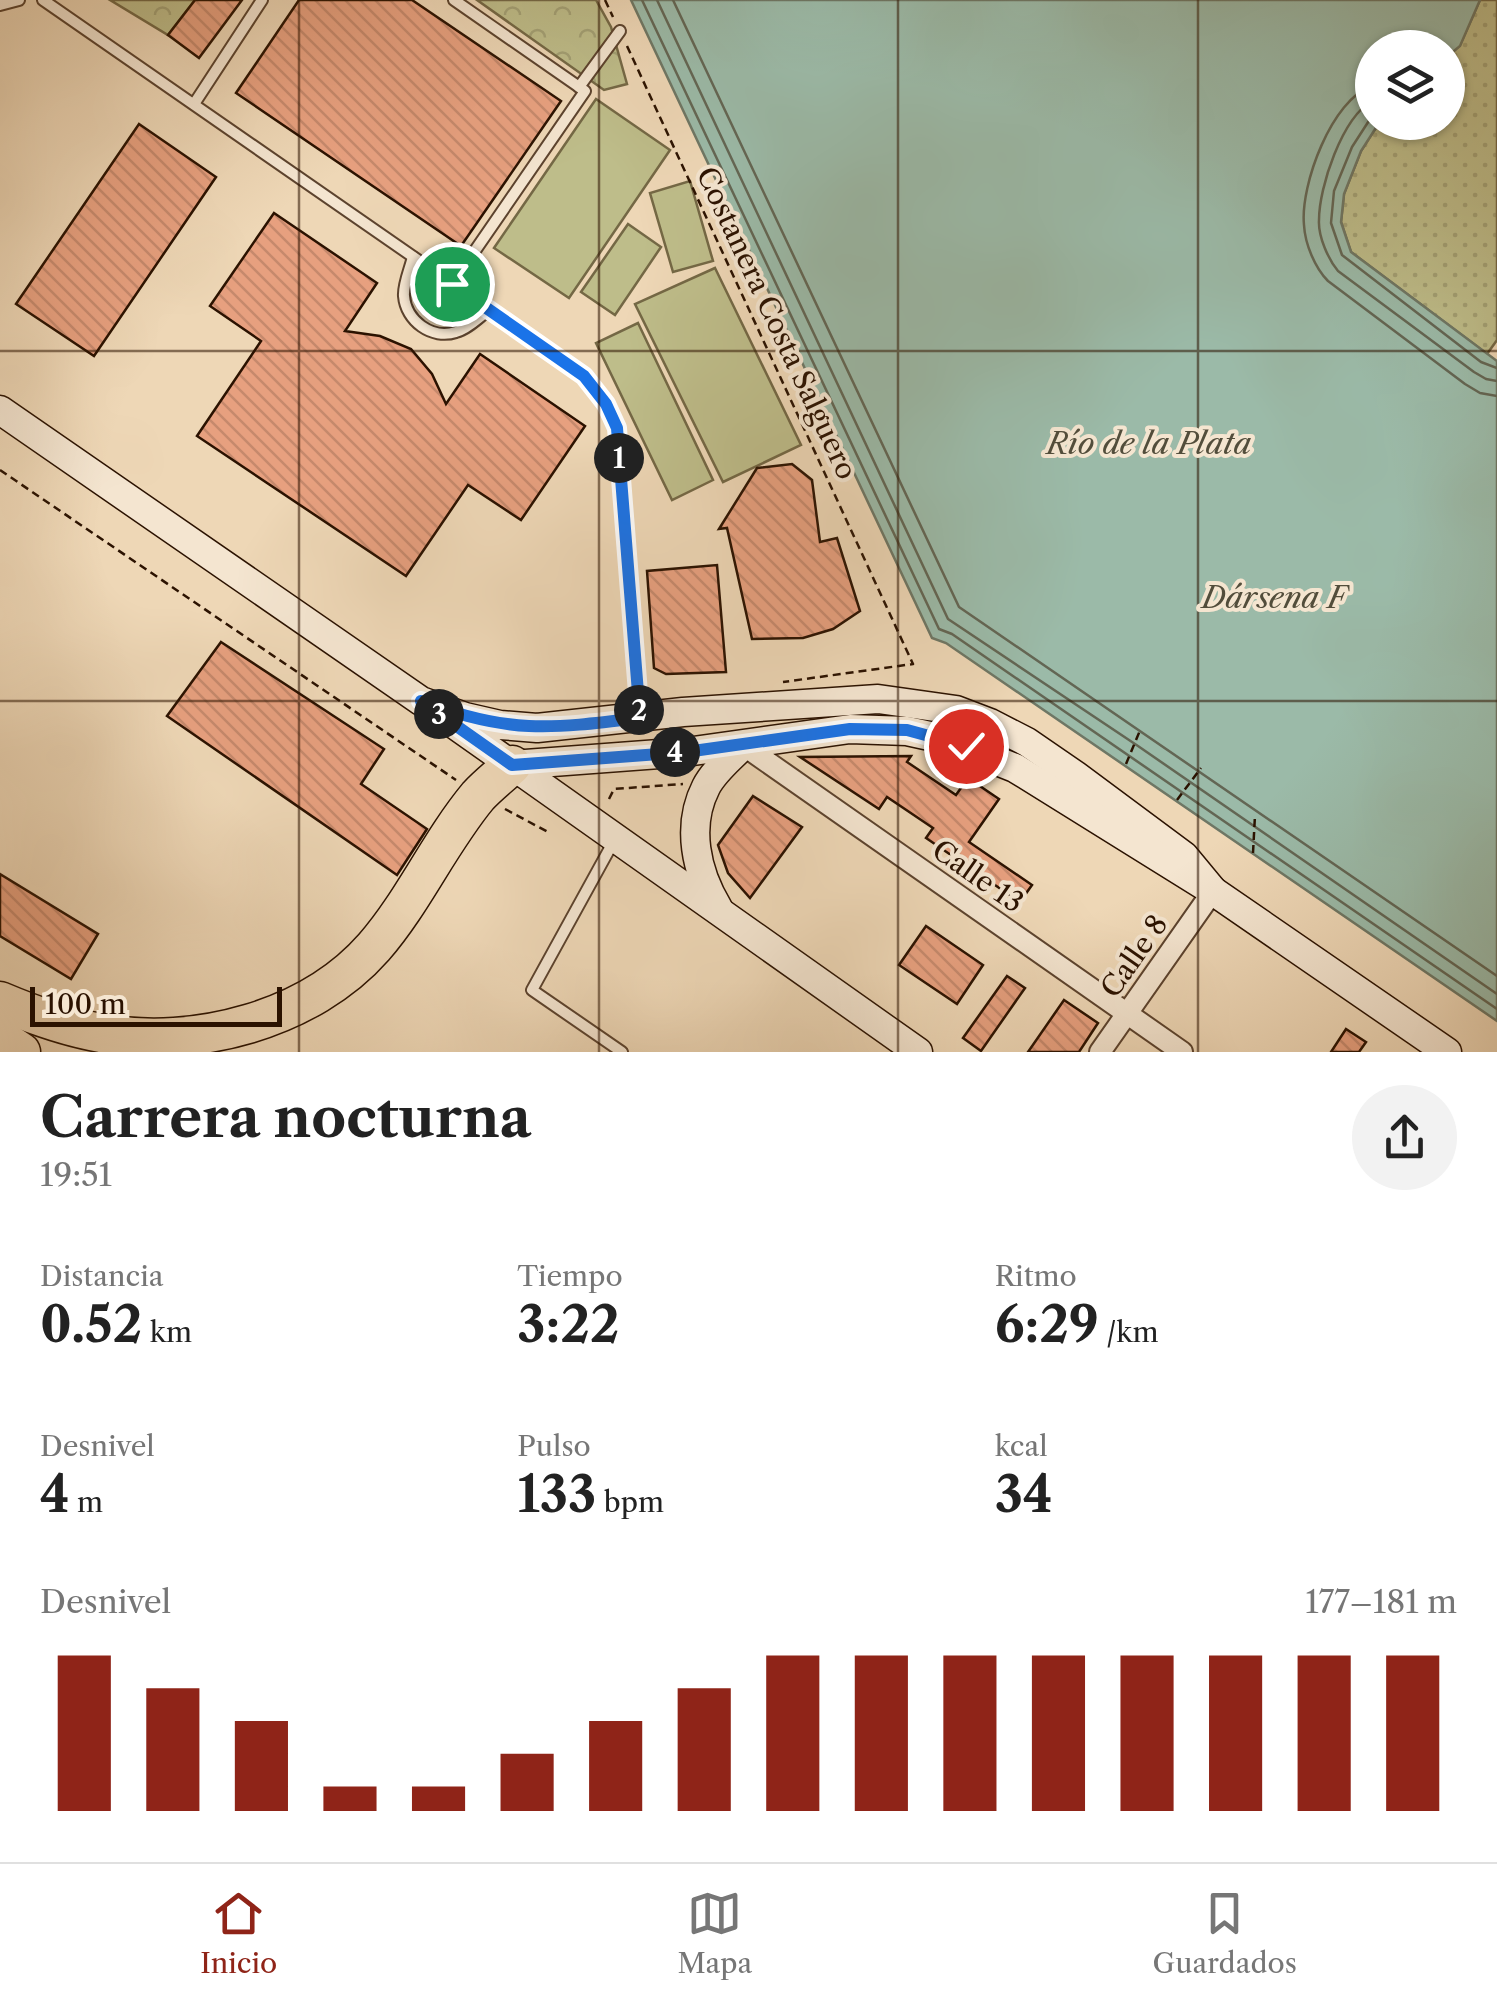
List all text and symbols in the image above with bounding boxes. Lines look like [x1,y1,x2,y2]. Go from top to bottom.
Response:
map controls [1355,30,1465,140]
button: layers [1355,30,1465,140]
street label: Costanera Costa Salguero [690,161,864,485]
pin [410,242,495,327]
icon: arrive [425,257,480,312]
water label: Río de la Plata [1045,425,1251,462]
pin: 1 [594,433,644,483]
text: 1 [613,441,625,475]
water label: Dársena F [1200,579,1349,616]
pin: 2 [614,685,664,735]
pin: 3 [414,689,464,739]
text: 2 [631,693,647,727]
text: 3 [431,697,447,731]
pin [924,704,1009,789]
icon: check [939,719,994,774]
pin: 4 [650,727,700,777]
text: 4 [667,735,683,769]
street label: Calle 13 [926,832,1030,920]
street label: Calle 8 [1093,908,1175,1004]
scale bar [30,982,282,1026]
text: 100 m [45,987,126,1021]
text: Carrera nocturna [40,1084,531,1151]
button: share [1352,1085,1457,1190]
text: 19:51 [40,1155,112,1194]
text: Distancia [40,1259,163,1293]
text: Tiempo [517,1259,623,1293]
text: Ritmo [995,1259,1077,1293]
text: 0.52 [40,1293,142,1355]
text: 3:22 [517,1293,619,1355]
text: 6:29 [995,1293,1099,1355]
text: km [142,1315,192,1349]
text: /km [1099,1315,1159,1349]
text: Desnivel [40,1429,155,1463]
text: Pulso [517,1429,591,1463]
text: kcal [995,1429,1048,1463]
text: 4 [40,1463,70,1525]
text: 133 [517,1463,596,1525]
text: 34 [995,1463,1053,1525]
text: m [70,1485,103,1519]
text: bpm [596,1485,664,1519]
text: Desnivel [40,1582,171,1621]
text: 177–181 m [1305,1582,1457,1621]
tab: Inicio [200,1886,277,1980]
tab: Mapa [677,1886,752,1980]
tab: Guardados [1153,1886,1297,1980]

